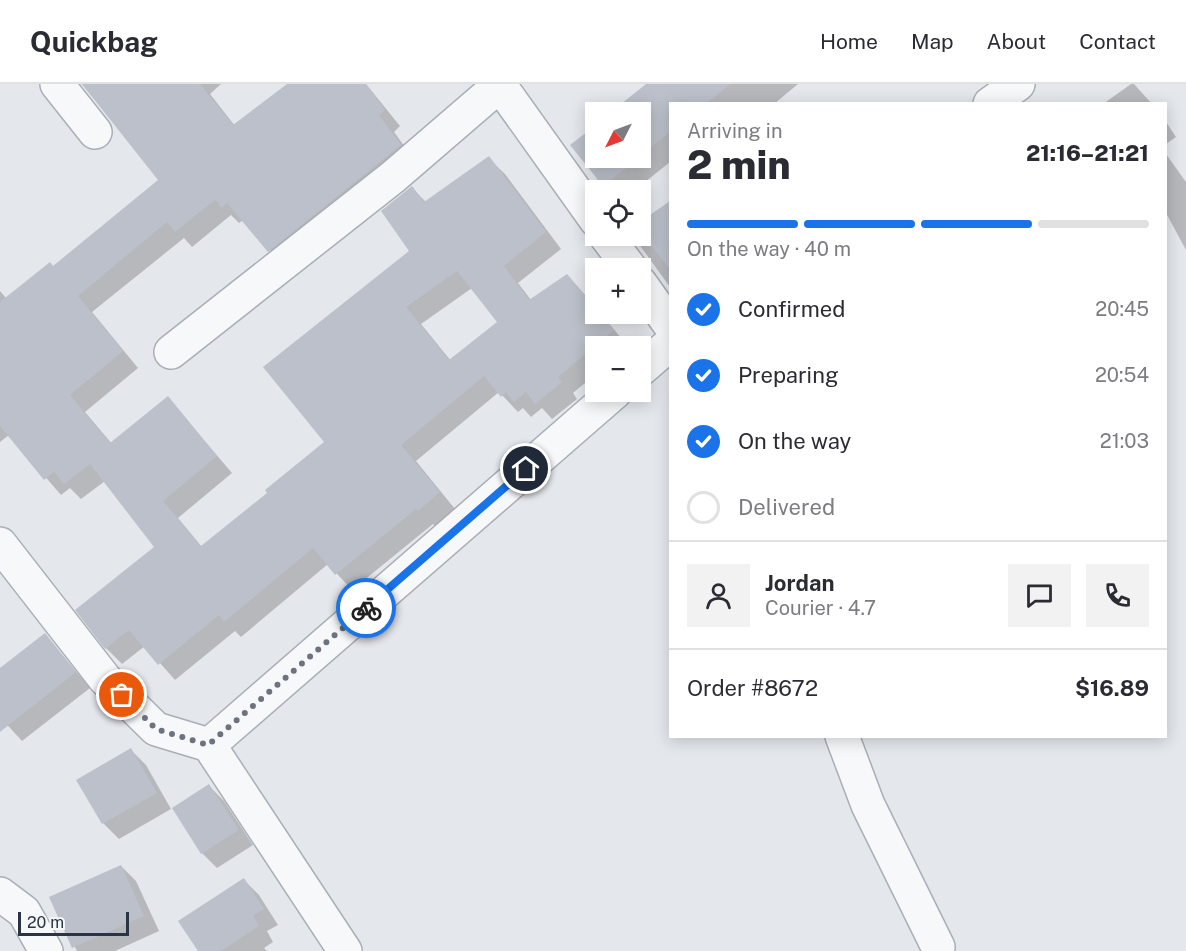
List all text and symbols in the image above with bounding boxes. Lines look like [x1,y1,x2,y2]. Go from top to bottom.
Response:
text: Quickbag [30,25,158,58]
text: Home [820,29,878,54]
text: Map [911,29,954,54]
text: About [987,29,1046,54]
text: Contact [1079,29,1156,54]
north arrow [585,102,651,168]
map controls [585,102,651,402]
text: Arriving in [687,119,782,143]
text: 21:16–21:21 [1026,140,1149,166]
text: 2 min [687,142,791,188]
button: locate [585,180,651,246]
text: On the way · 40 m [687,237,851,261]
button: + [585,258,651,324]
icon: check [687,293,720,326]
text: Confirmed [738,296,845,322]
text: 20:45 [1095,297,1149,321]
button: − [585,336,651,402]
icon: check [687,359,720,392]
text: Preparing [738,362,839,388]
text: 20:54 [1095,363,1149,387]
icon: check [687,425,720,458]
text: On the way [738,428,851,454]
text: 21:03 [1100,429,1149,453]
pin [500,443,551,494]
icon: home [509,452,542,485]
text: Delivered [738,494,835,520]
button: person [687,564,750,627]
button: chat [1008,564,1071,627]
button: phone [1086,564,1149,627]
text: Jordan [765,570,834,596]
courier [336,578,396,638]
icon: bike [350,592,383,625]
text: Courier · 4.7 [765,596,876,620]
pin [96,669,147,720]
text: Order #8672 [687,675,818,701]
text: $16.89 [1075,675,1149,701]
icon: bag [105,678,138,711]
scale bar [18,909,129,936]
text: 20 m [27,913,64,932]

